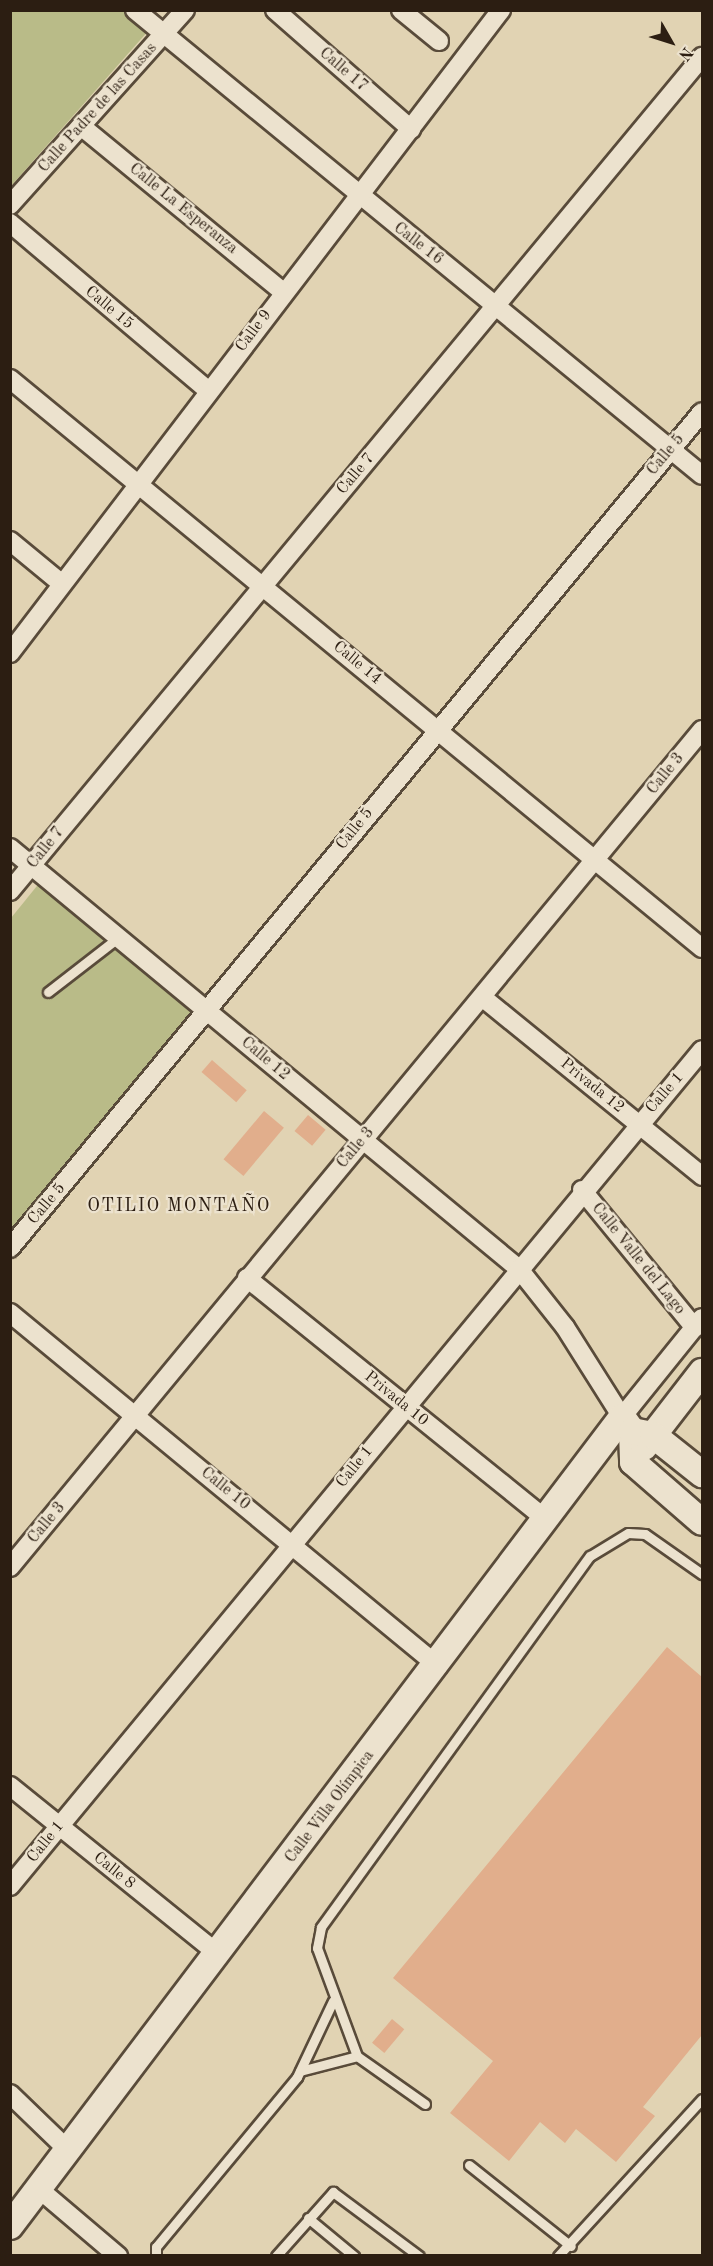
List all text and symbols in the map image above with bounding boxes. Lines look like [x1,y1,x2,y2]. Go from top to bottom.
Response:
north arrow [641,12,701,72]
street label: Calle Padre de las Casas [35,39,161,177]
street label: Calle 17 [315,44,371,96]
text: N [675,44,695,63]
street label: Calle La Esperanza [125,159,241,259]
street label: Calle 16 [389,219,447,269]
street label: Calle 15 [81,282,137,334]
street label: Calle 9 [232,306,276,356]
street label: Calle 5 [643,430,689,480]
street label: Calle 7 [333,449,379,499]
street label: Calle 14 [329,637,385,689]
street label: Calle 3 [643,749,689,799]
street label: Calle 5 [332,804,378,854]
street label: Calle 7 [23,823,69,873]
street label: Calle 12 [237,1033,293,1085]
street label: Privada 12 [556,1054,628,1118]
street label: Calle 1 [642,1068,688,1118]
street label: Calle 3 [333,1123,379,1173]
street label: Calle 5 [24,1179,70,1229]
district label: OTILIO MONTAÑO [87,1195,271,1217]
street label: Calle Valle del Lago [587,1199,689,1319]
street label: Privada 10 [360,1367,432,1431]
street label: Calle 1 [332,1442,378,1492]
street label: Calle 10 [197,1463,253,1515]
street label: Calle 3 [24,1498,70,1548]
street label: Calle Villa Olímpica [281,1747,379,1867]
street label: Calle 1 [23,1817,69,1867]
street label: Calle 8 [89,1848,139,1894]

